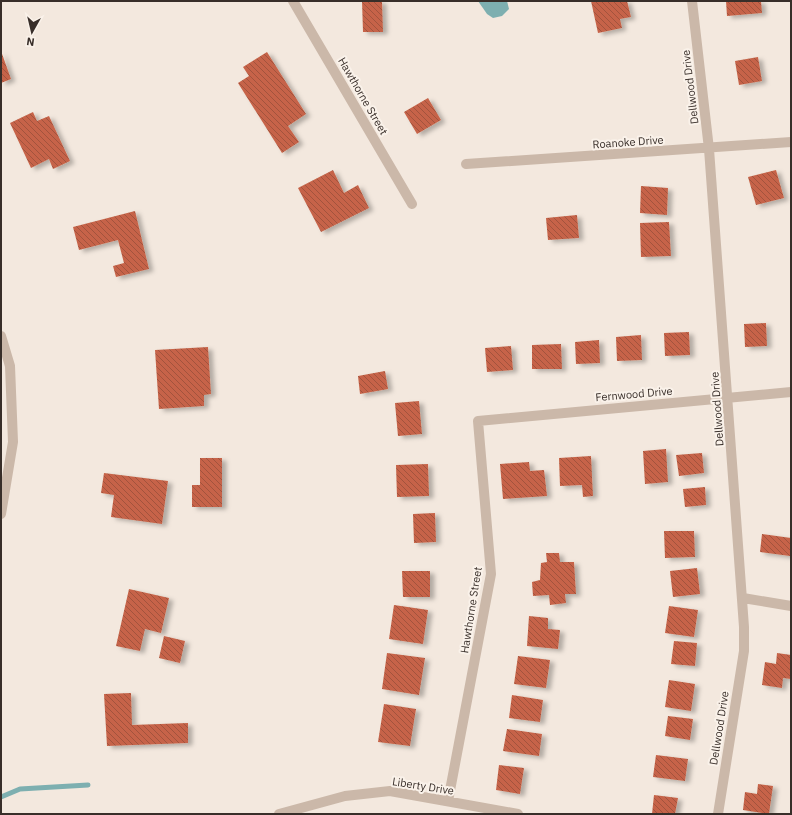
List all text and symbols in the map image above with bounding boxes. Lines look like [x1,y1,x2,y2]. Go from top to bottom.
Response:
north arrow [12,12,52,52]
text: N [26,34,36,49]
street label: Dellwood Drive [679,49,701,125]
street label: Hawthorne Street [335,55,391,137]
street label: Roanoke Drive [592,133,664,151]
street label: Dellwood Drive [707,371,727,447]
street label: Fernwood Drive [595,384,673,404]
street label: Hawthorne Street [457,566,485,654]
street label: Dellwood Drive [706,690,732,766]
street label: Liberty Drive [391,774,455,798]

